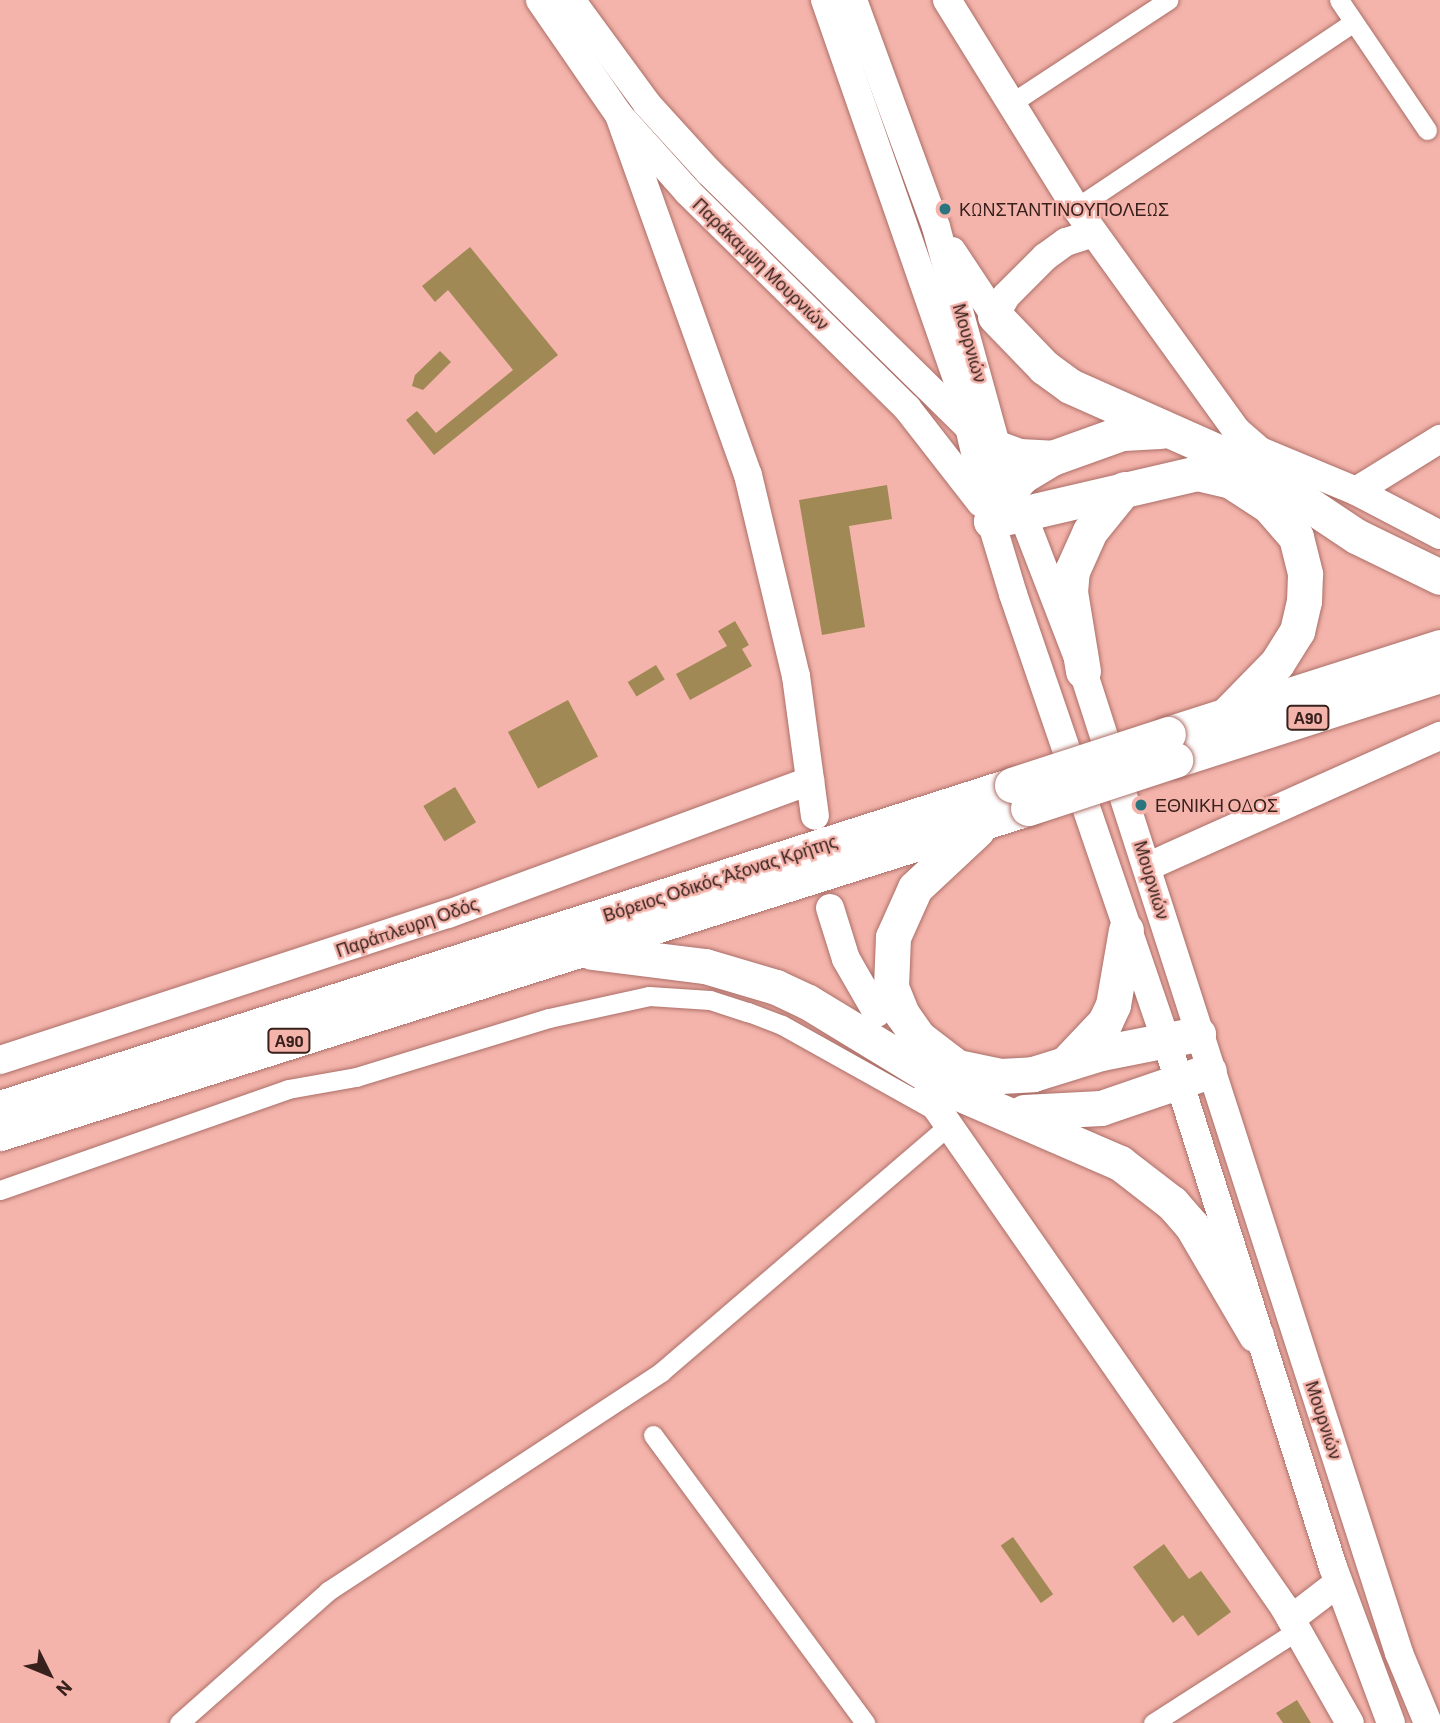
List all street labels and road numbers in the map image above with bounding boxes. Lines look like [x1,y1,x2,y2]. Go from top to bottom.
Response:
street label: Παράκαμψη Μουρνιών [689,193,833,335]
street label: Μουρνιών [948,301,992,385]
road number: Α90 [1285,706,1331,730]
street label: Βόρειος Οδικός Άξονας Κρήτης [600,830,840,926]
street label: Μουρνιών [1130,838,1174,922]
street label: Παράπλευρη Οδός [333,893,481,961]
road number: Α90 [266,1028,312,1054]
street label: Μουρνιών [1301,1378,1347,1462]

